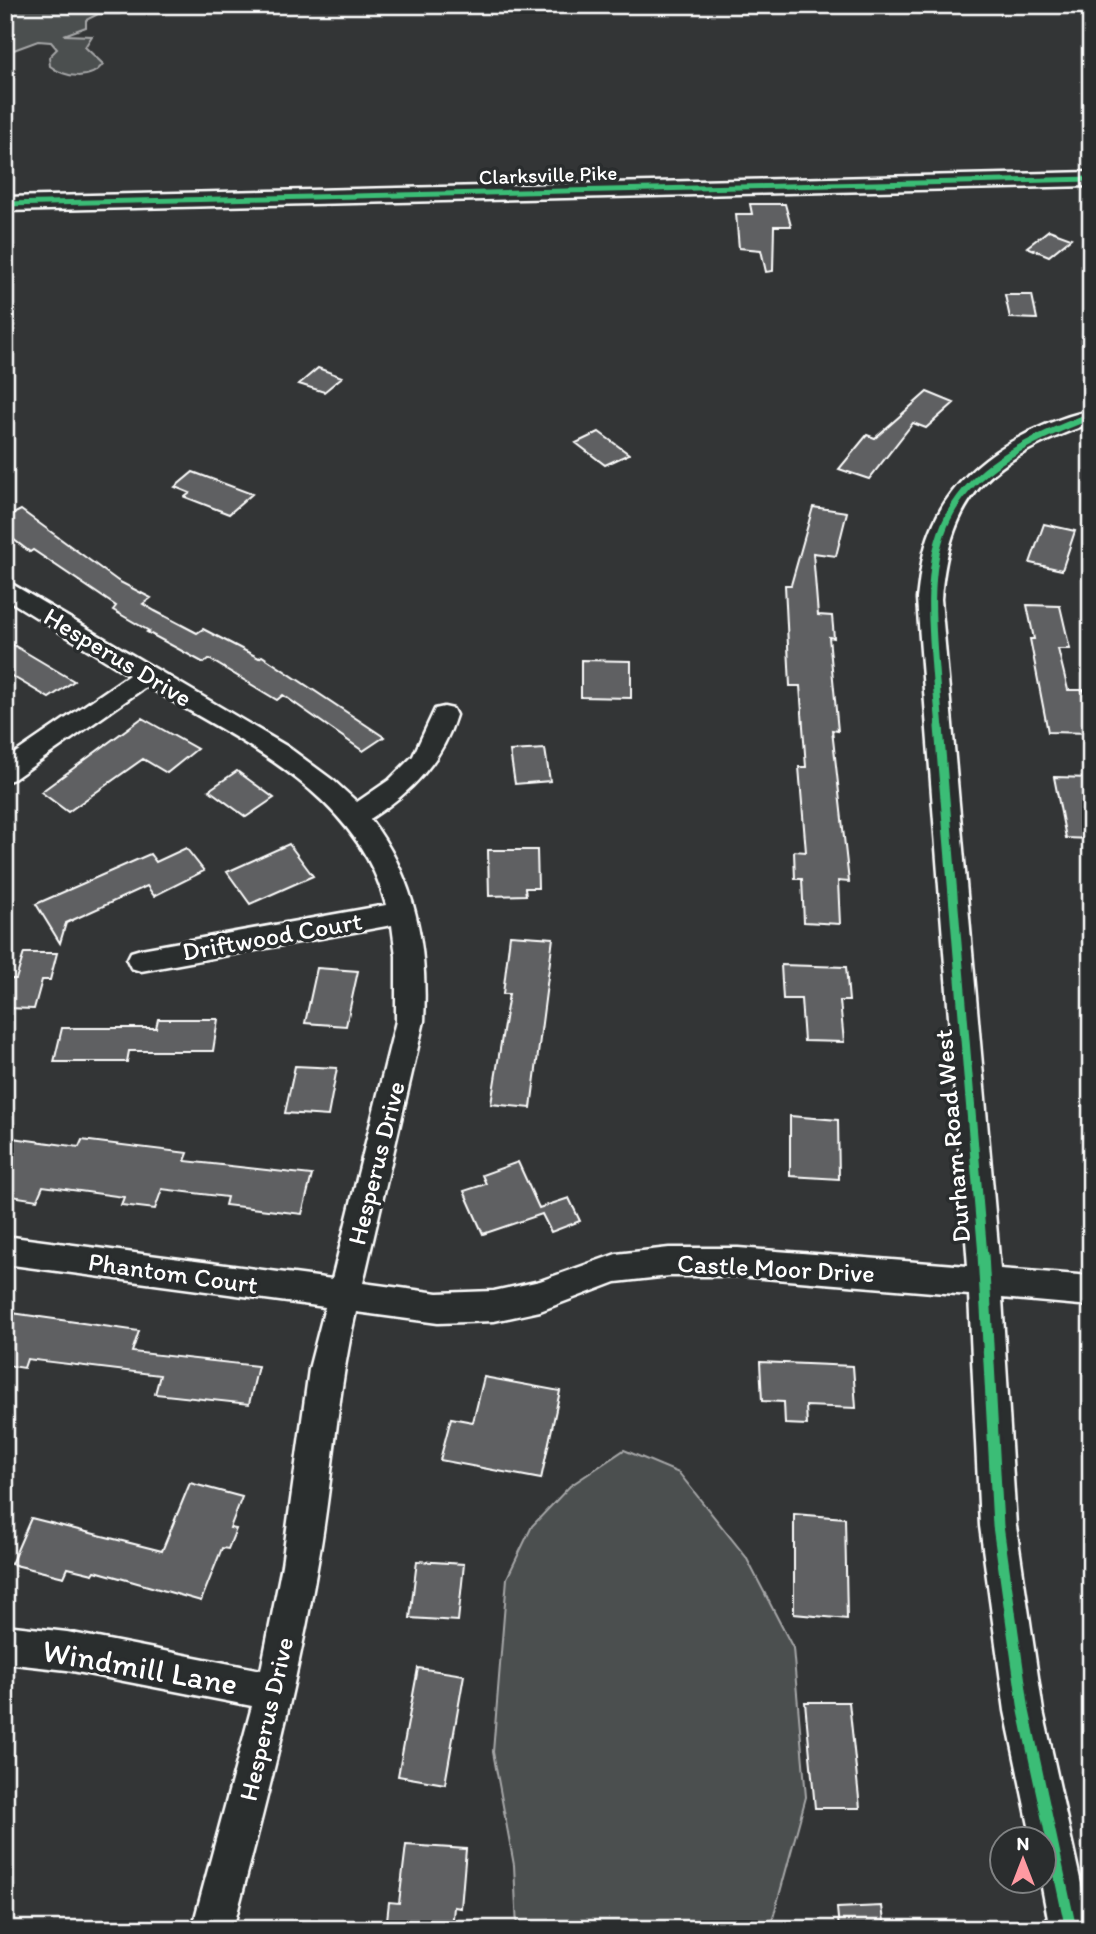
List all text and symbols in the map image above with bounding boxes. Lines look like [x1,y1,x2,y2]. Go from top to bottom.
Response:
street label: Clarksville Pike [478,160,618,189]
street label: Hesperus Drive [38,600,198,714]
street label: Driftwood Court [180,904,365,968]
street label: Durham Road West [927,1028,977,1244]
street label: Hesperus Drive [340,1078,412,1248]
street label: Phantom Court [86,1245,260,1301]
street label: Castle Moor Drive [676,1247,876,1289]
street label: Windmill Lane [40,1631,240,1703]
street label: Hesperus Drive [232,1634,300,1804]
north arrow [988,1826,1058,1896]
text: N [1017,1832,1029,1855]

